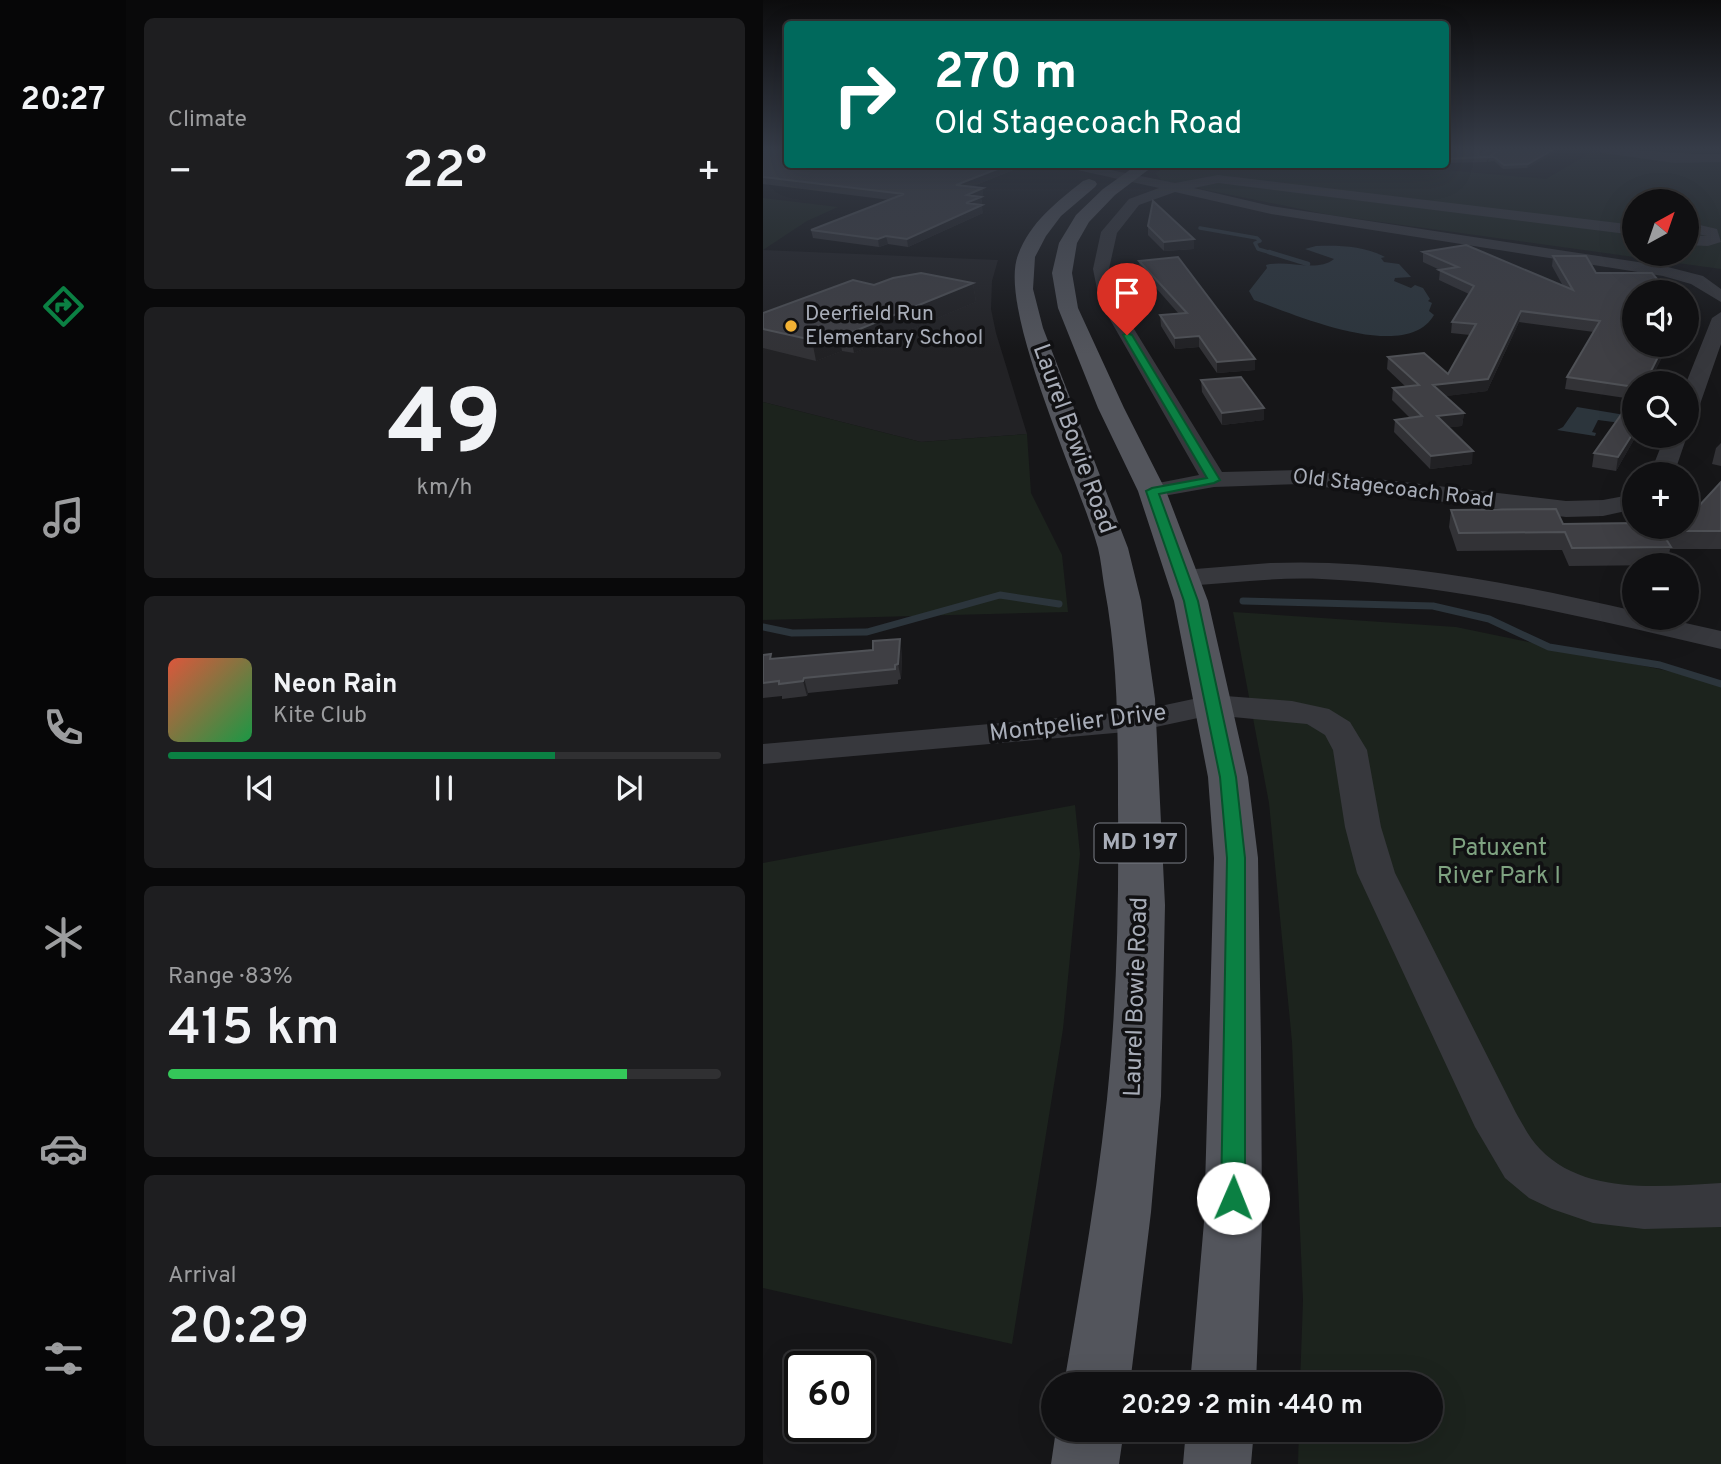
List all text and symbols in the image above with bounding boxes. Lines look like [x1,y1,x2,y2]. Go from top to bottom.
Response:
text: 270 m [934,44,1077,106]
icon: right [819,49,910,140]
text: 20:27 [21,81,105,121]
text: Old Stagecoach Road [934,105,1242,145]
text: Climate [168,106,247,135]
text: 22° [402,140,487,206]
text: − [168,149,193,198]
text: + [696,149,721,198]
north arrow [1622,189,1699,266]
map controls [1622,189,1699,630]
pin [1097,263,1157,335]
icon: arrive [1108,274,1146,312]
button: sound [1622,280,1699,357]
icon: directions [39,282,88,331]
place label: Deerfield Run Elementary School [805,301,983,352]
marker: Deerfield Run Elementary School [783,318,799,334]
street label: Laurel Bowie Road [1025,340,1121,538]
text: 49 [387,371,502,486]
button: search [1622,371,1699,448]
button: + [1622,462,1699,539]
street label: Old Stagecoach Road [1291,463,1495,515]
text: km/h [417,474,472,503]
icon: music [39,493,88,542]
button: − [1622,553,1699,630]
text: Neon Rain [273,669,398,702]
street label: Montpelier Drive [988,698,1168,750]
text: Kite Club [273,702,367,731]
icon: phone [39,703,88,752]
icon: previous [241,769,279,807]
icon: pause [425,769,463,807]
icon: next [610,769,648,807]
road number: MD 197 [1095,824,1185,862]
park label: Patuxent River Park I [1437,834,1561,892]
street label: Laurel Bowie Road [1119,897,1155,1097]
icon: climate [39,913,88,962]
text: Range · 83% [168,963,293,992]
text: 415 km [168,997,340,1063]
icon: car [39,1124,88,1173]
position arrow [1196,1161,1270,1235]
text: Arrival [168,1262,237,1291]
text: 20:29 [168,1296,310,1362]
icon: filters [39,1334,88,1383]
speed limit sign: 60 [784,1351,875,1442]
text: 20:29 · 2 min · 440 m [1121,1390,1363,1423]

